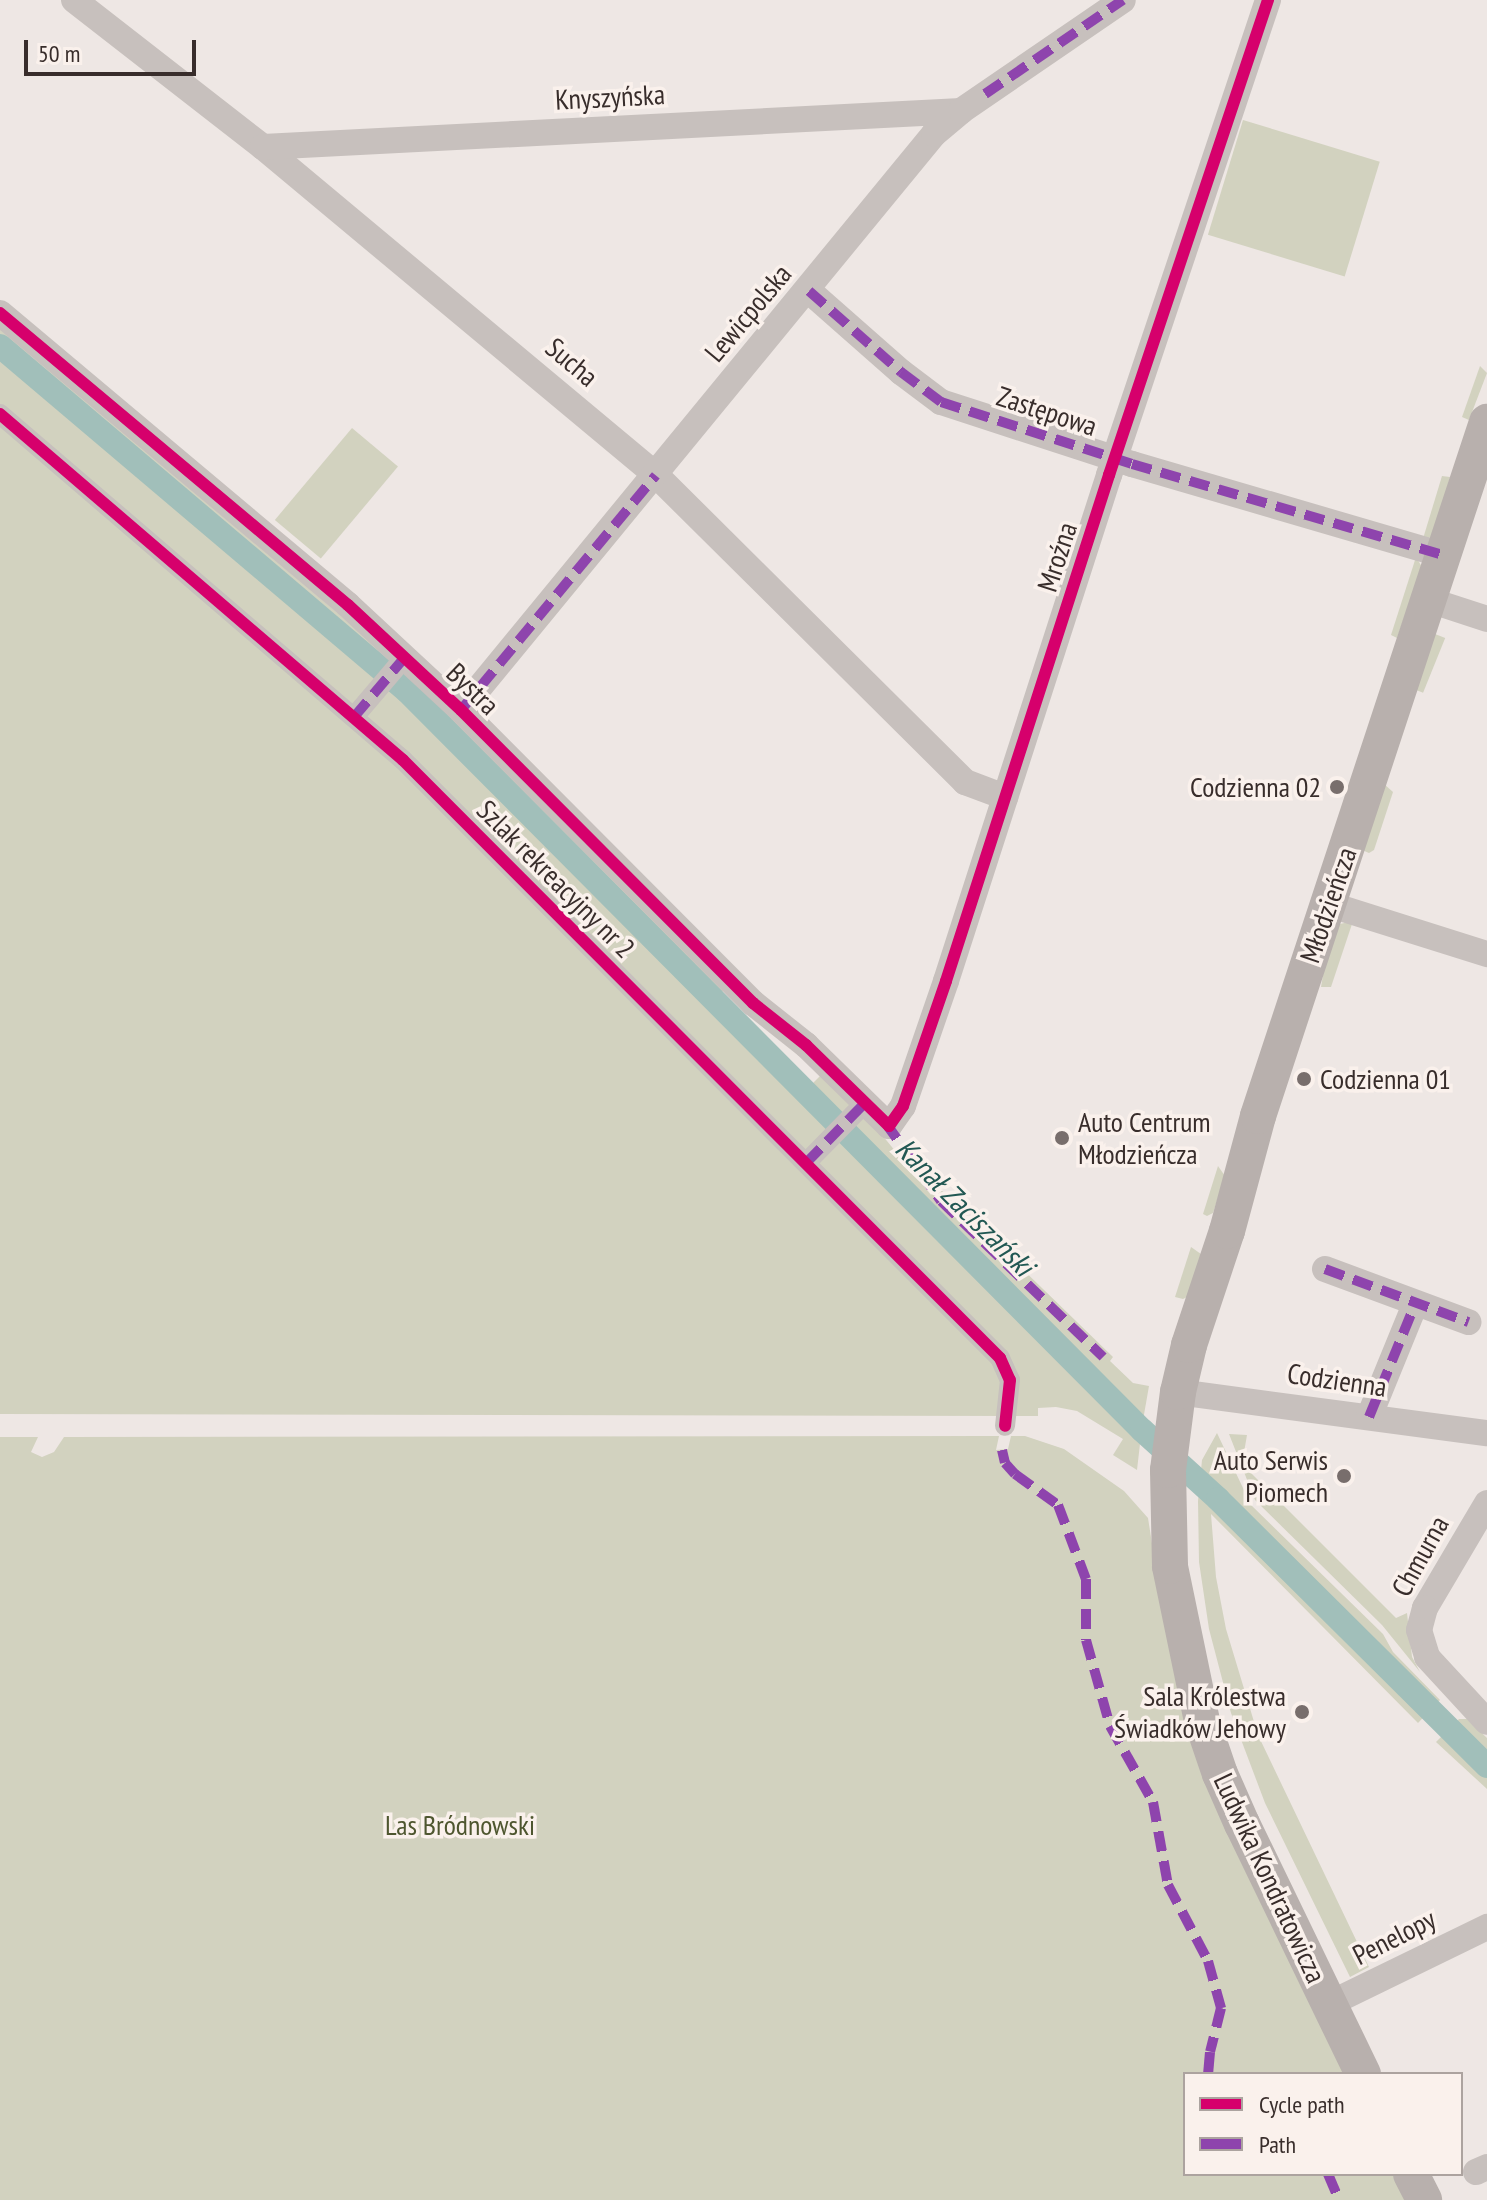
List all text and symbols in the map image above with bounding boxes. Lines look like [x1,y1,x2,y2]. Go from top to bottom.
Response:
scale bar [28,24,200,74]
text: 50 m [38,38,80,69]
street label: Knyszyńska [554,77,666,117]
street label: Lewicpolska [698,258,798,368]
street label: Sucha [539,331,605,393]
street label: Zastępowa [993,379,1101,443]
street label: Mroźna [1030,518,1084,596]
street label: Bystra [440,656,506,722]
place label: Codzienna 02 [1190,770,1321,804]
marker: Codzienna 02 [1328,778,1346,796]
street label: Szlak rekreacyjny nr 2 [470,793,642,965]
street label: Młodzieńcza [1293,843,1363,967]
place label: Codzienna 01 [1320,1062,1451,1096]
marker: Codzienna 01 [1295,1070,1313,1088]
place label: Auto Centrum Młodzieńcza [1078,1105,1211,1171]
marker: Auto Centrum Młodzieńcza [1053,1129,1071,1147]
water label: Kanał Zaciszański [888,1130,1042,1284]
street label: Codzienna [1285,1356,1389,1404]
place label: Auto Serwis Piomech [1214,1443,1328,1509]
marker: Auto Serwis Piomech [1335,1467,1353,1485]
street label: Chmurna [1384,1510,1456,1602]
place label: Sala Królestwa Świadków Jehowy [1113,1679,1286,1745]
marker: Sala Królestwa Świadków Jehowy [1293,1703,1311,1721]
street label: Ludwika Kondratowicza [1207,1768,1333,1988]
park label: Las Bródnowski [385,1808,535,1842]
street label: Penelopy [1347,1902,1441,1972]
legend [1183,2072,1463,2176]
text: Cycle path [1259,2089,1345,2120]
text: Path [1259,2129,1296,2160]

